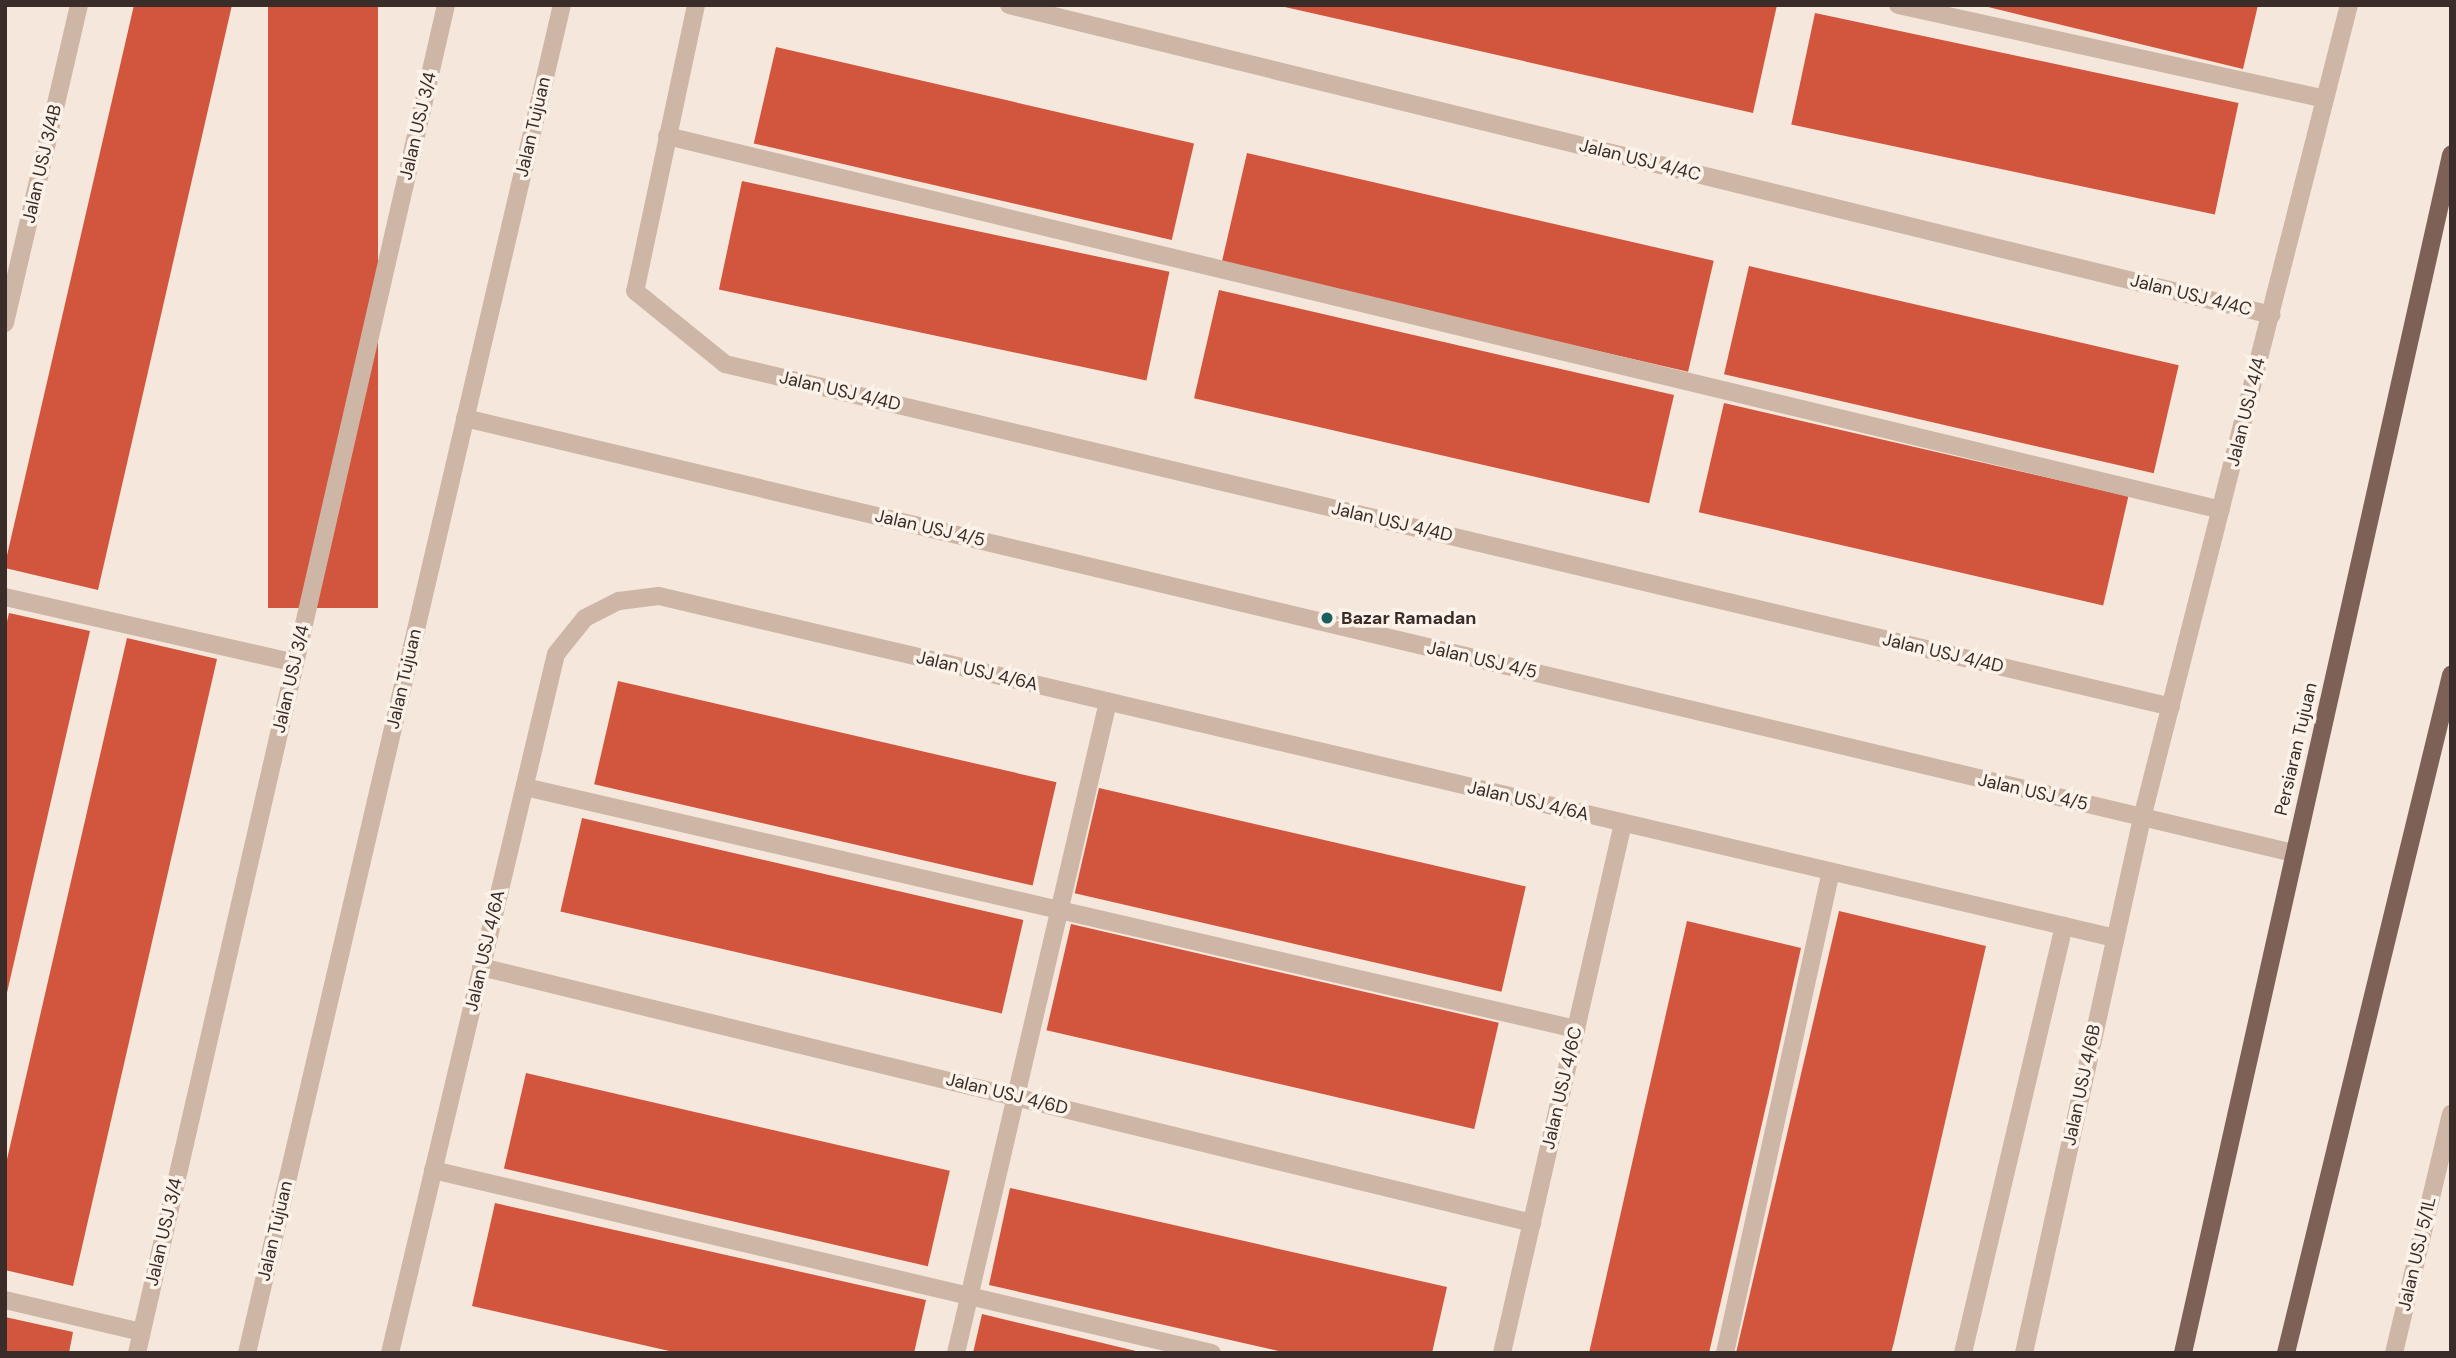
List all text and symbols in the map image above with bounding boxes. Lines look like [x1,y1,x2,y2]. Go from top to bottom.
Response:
street label: Jalan USJ 3/4 [395,70,441,182]
street label: Jalan Tujuan [511,75,555,179]
street label: Jalan USJ 3/4B [18,103,66,225]
street label: Jalan USJ 4/4C [1577,134,1703,186]
street label: Jalan USJ 4/4C [2128,269,2254,321]
street label: Jalan USJ 4/4 [2222,355,2270,469]
street label: Jalan USJ 4/4D [777,367,903,415]
street label: Jalan USJ 4/4D [1329,498,1455,546]
street label: Jalan USJ 4/5 [873,505,987,551]
place label: Bazar Ramadan [1341,607,1476,629]
marker: Bazar Ramadan [1319,610,1335,626]
street label: Jalan USJ 3/4 [268,623,314,735]
street label: Jalan Tujuan [382,627,426,731]
street label: Jalan USJ 4/4D [1880,629,2006,677]
street label: Jalan USJ 4/5 [1425,637,1539,683]
street label: Jalan USJ 4/6A [914,647,1040,695]
street label: Persiaran Tujuan [2270,680,2322,818]
street label: Jalan USJ 4/5 [1976,769,2090,815]
street label: Jalan USJ 4/6A [1465,777,1591,825]
street label: Jalan USJ 4/6A [461,888,509,1014]
street label: Jalan USJ 4/6B [2059,1022,2105,1148]
street label: Jalan USJ 4/6C [1537,1024,1587,1152]
street label: Jalan USJ 4/6D [944,1068,1070,1120]
street label: Jalan USJ 3/4 [141,1176,187,1288]
street label: Jalan Tujuan [253,1179,297,1283]
street label: Jalan USJ 5/1L [2393,1195,2441,1313]

